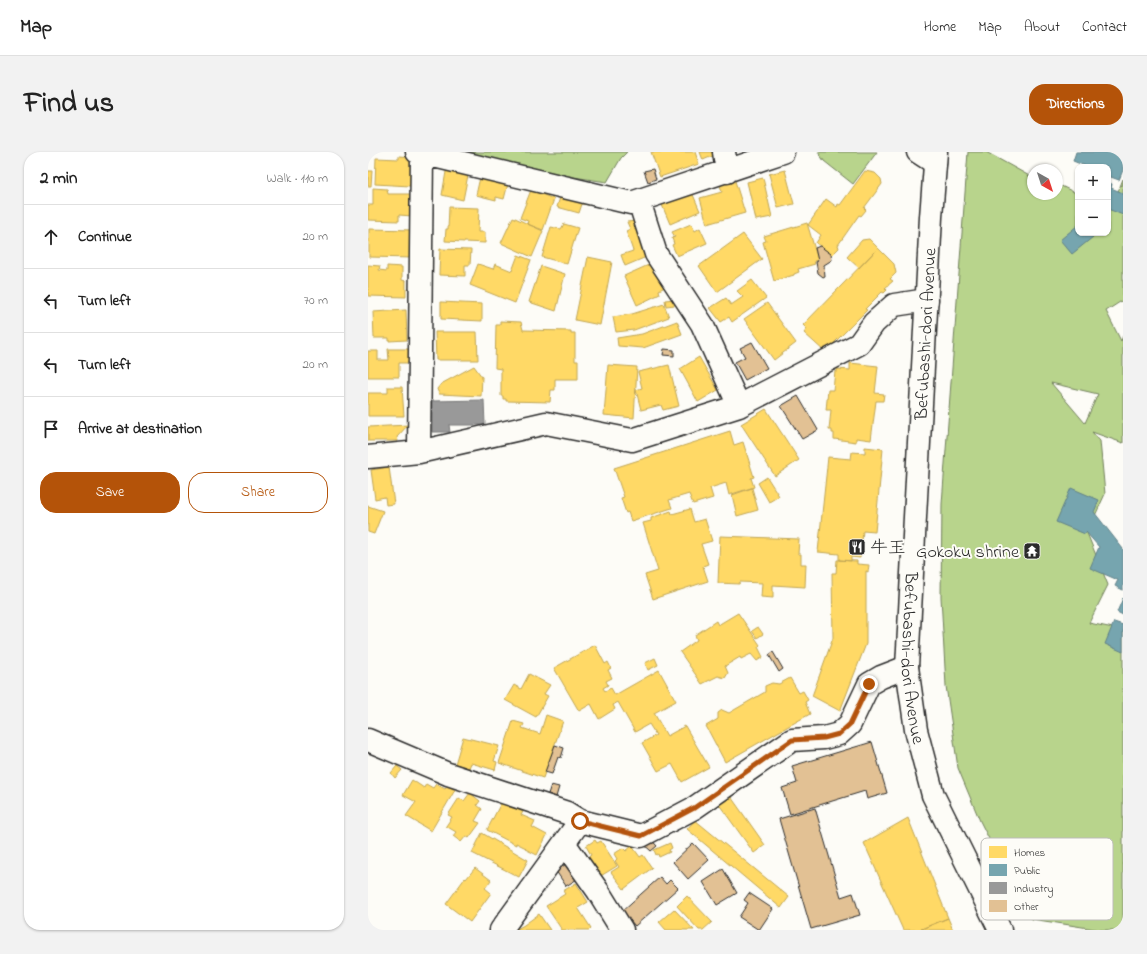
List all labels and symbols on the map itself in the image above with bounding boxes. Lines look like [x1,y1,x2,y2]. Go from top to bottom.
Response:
north arrow [1027,164,1063,200]
street label: Befubashi-dori Avenue [909,246,945,422]
place label: 牛王 [870,536,906,562]
restaurant icon: 牛王 [847,537,867,557]
place label: Gokoku shrine [916,540,1020,566]
temple icon: Gokoku shrine [1022,541,1042,561]
street label: Befubashi-dori Avenue [892,570,930,748]
route end [860,675,878,693]
route start [571,812,589,830]
legend [981,838,1113,920]
text: Homes [1014,845,1046,861]
text: Public [1014,863,1040,879]
text: Industry [1014,881,1053,898]
text: Other [1014,899,1039,915]

